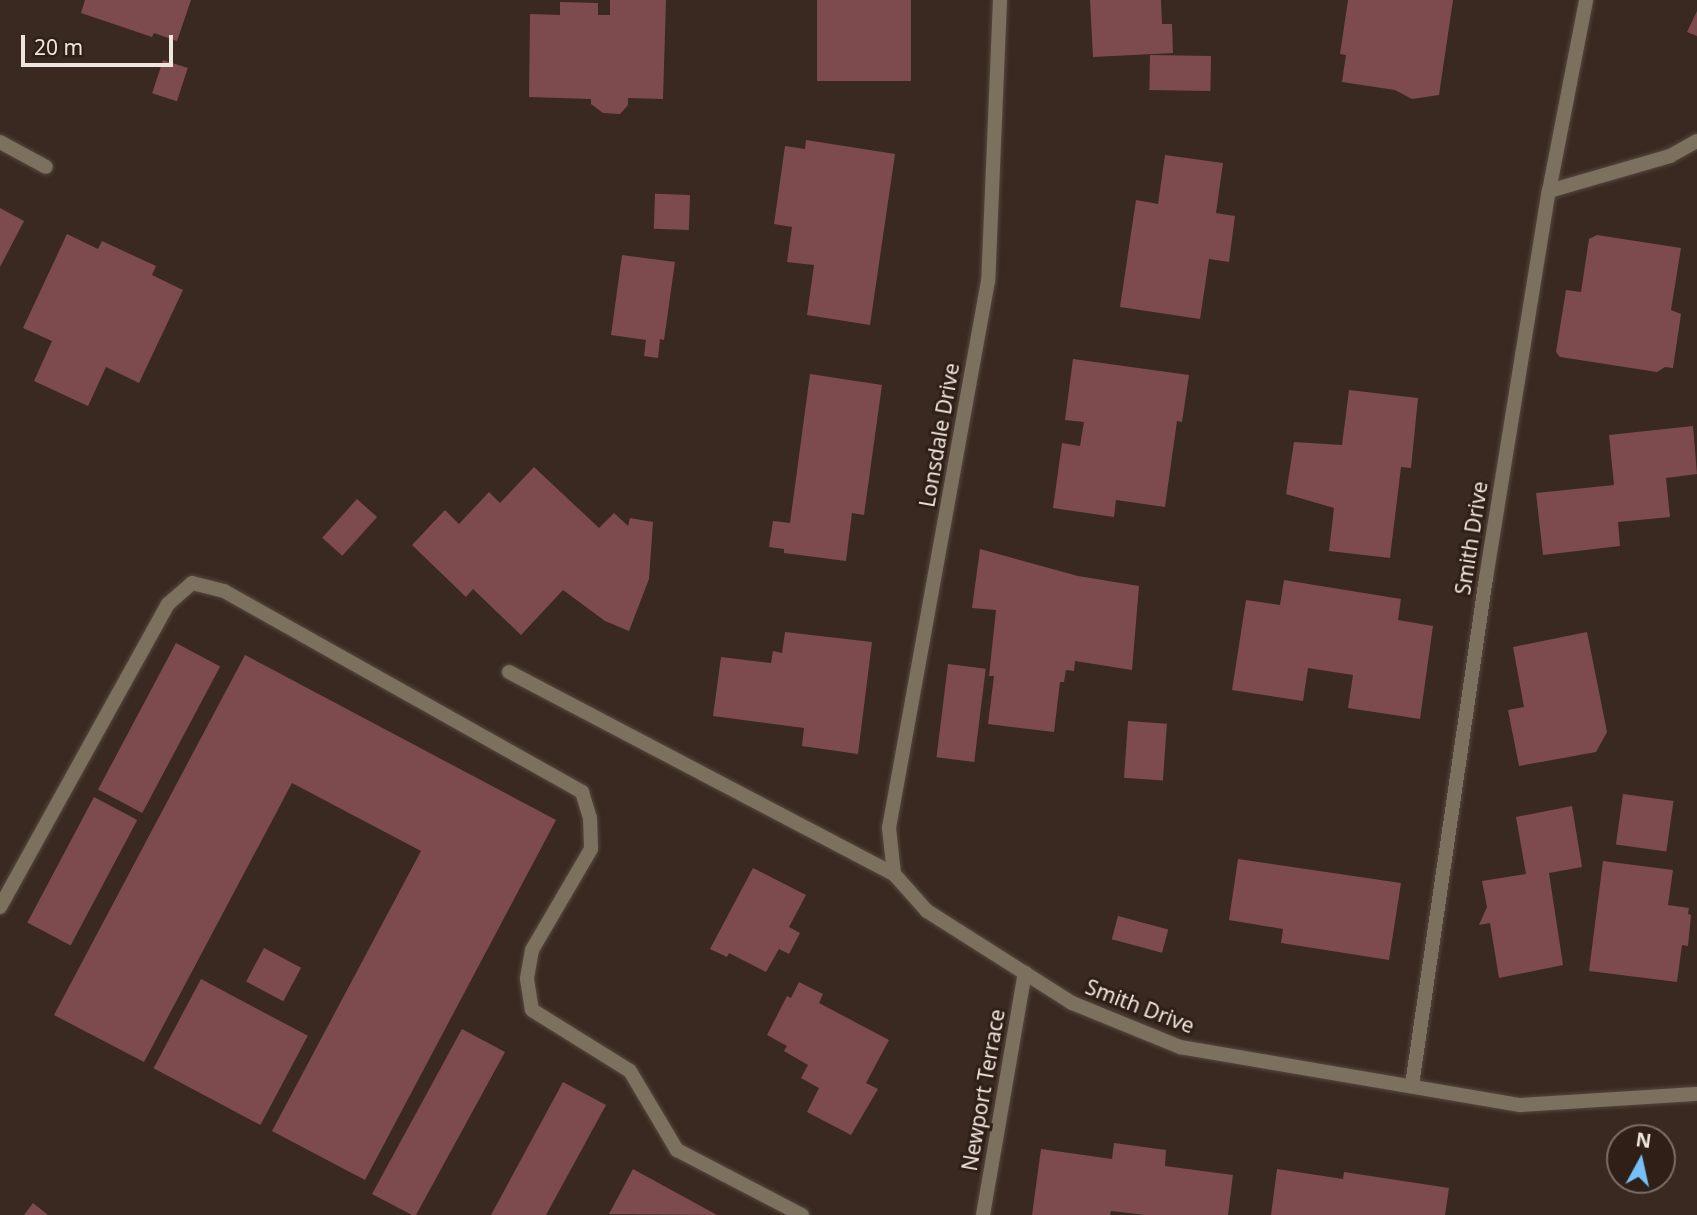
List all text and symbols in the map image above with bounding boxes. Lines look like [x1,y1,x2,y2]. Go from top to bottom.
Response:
scale bar [24,21,177,65]
text: 20 m [34,33,83,61]
street label: Lonsdale Drive [914,361,964,509]
street label: Smith Drive [1450,479,1492,597]
street label: Smith Drive [1082,974,1198,1038]
street label: Newport Terrace [956,1007,1010,1173]
north arrow [1606,1124,1676,1194]
text: N [1634,1126,1653,1154]

